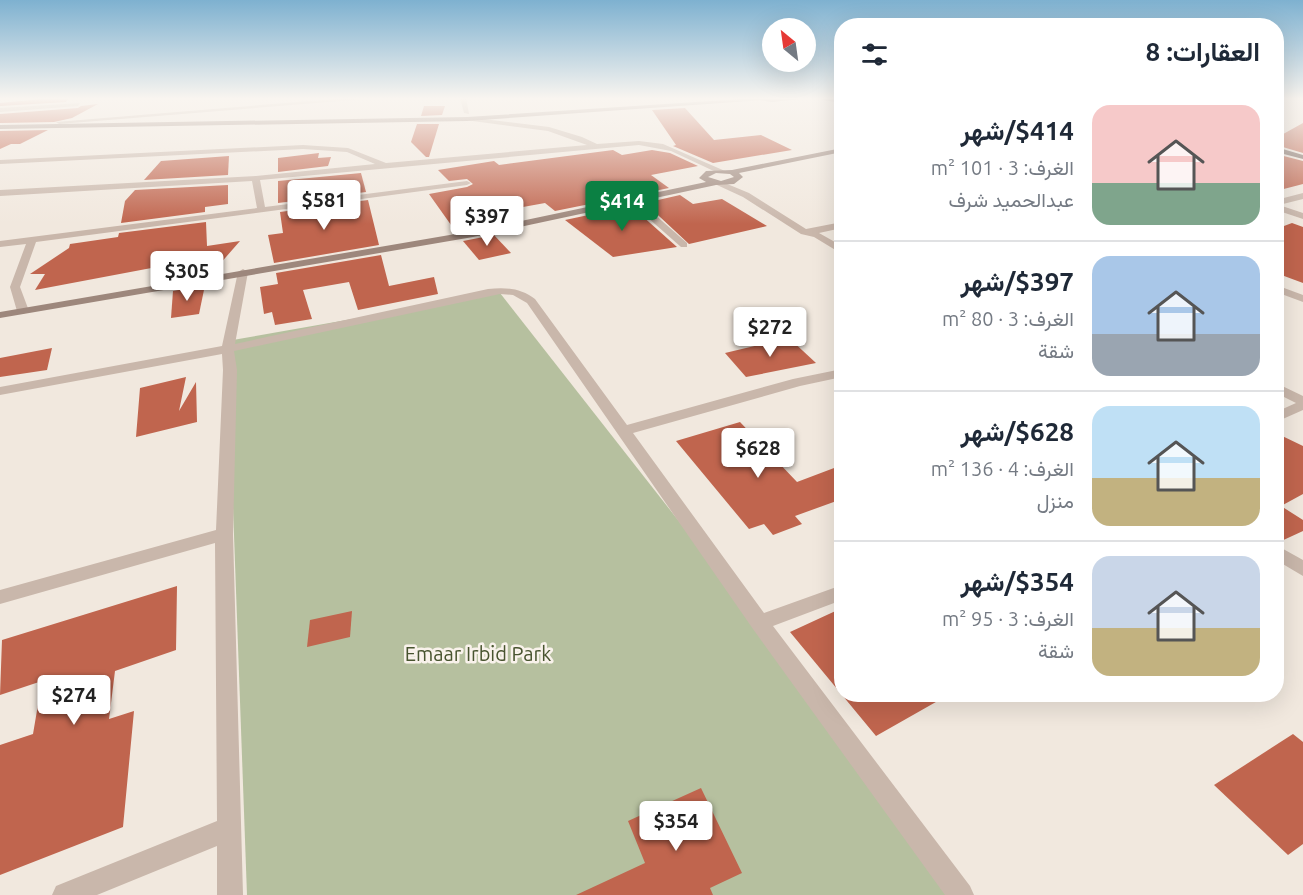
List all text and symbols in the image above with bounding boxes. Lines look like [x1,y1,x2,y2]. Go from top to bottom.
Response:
north arrow [762,18,816,72]
map controls [762,18,816,72]
text: العقارات: 8 [1146,37,1260,66]
icon: filters [858,38,891,71]
text: $414/شهر [960,116,1074,145]
icon: home [1140,129,1212,201]
text: الغرف: 3 · 101 m² [931,156,1074,179]
pin: $581 [288,180,360,231]
pin: $414 [586,181,658,232]
text: $581 [301,188,347,211]
text: عبدالحميد شرف [949,188,1074,211]
text: $414 [599,189,645,212]
pin: $397 [451,196,523,247]
text: $397 [464,204,510,227]
pin: $305 [151,251,223,302]
text: $305 [164,259,210,282]
text: $397/شهر [960,267,1074,296]
icon: home [1140,280,1212,352]
pin: $272 [734,307,806,358]
text: الغرف: 3 · 80 m² [942,307,1074,330]
text: $272 [747,315,793,338]
text: شقة [1038,339,1074,362]
text: $628/شهر [960,417,1074,446]
pin: $628 [722,428,794,479]
icon: home [1140,430,1212,502]
text: $628 [735,436,781,459]
text: الغرف: 4 · 136 m² [931,457,1074,480]
text: منزل [1037,489,1074,512]
text: $354/شهر [960,567,1074,596]
icon: home [1140,580,1212,652]
text: الغرف: 3 · 95 m² [942,607,1074,630]
text: شقة [1038,639,1074,662]
park label: Emaar Irbid Park [405,642,551,665]
pin: $274 [38,675,110,726]
text: $274 [51,683,97,706]
pin: $354 [640,801,712,852]
text: $354 [653,809,699,832]

